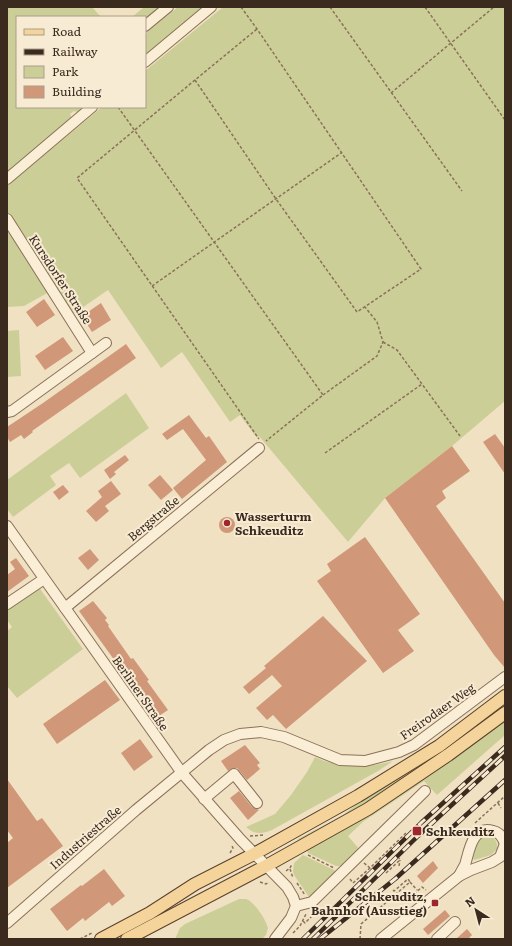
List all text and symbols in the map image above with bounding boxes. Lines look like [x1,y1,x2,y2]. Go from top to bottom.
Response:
legend [16,16,146,108]
text: Road [52,22,82,40]
text: Railway [52,42,98,60]
text: Park [52,62,79,80]
text: Building [52,82,102,100]
street label: Kursdorfer Straße [25,231,97,327]
street label: Bergstraße [123,491,183,545]
place label: Wasserturm Schkeuditz [235,507,312,539]
marker: Wasserturm Schkeuditz [222,518,232,528]
street label: Berliner Straße [108,652,174,734]
street label: Freirodaer Weg [396,678,479,744]
street label: Industriestraße [45,801,125,873]
place label: Schkeuditz [426,822,495,840]
marker: Schkeuditz [411,825,423,837]
place label: Schkeuditz, Bahnhof (Ausstieg) [311,887,427,919]
north arrow [456,890,496,930]
text: N [461,892,478,910]
marker: Schkeuditz, Bahnhof (Ausstieg) [430,898,440,908]

